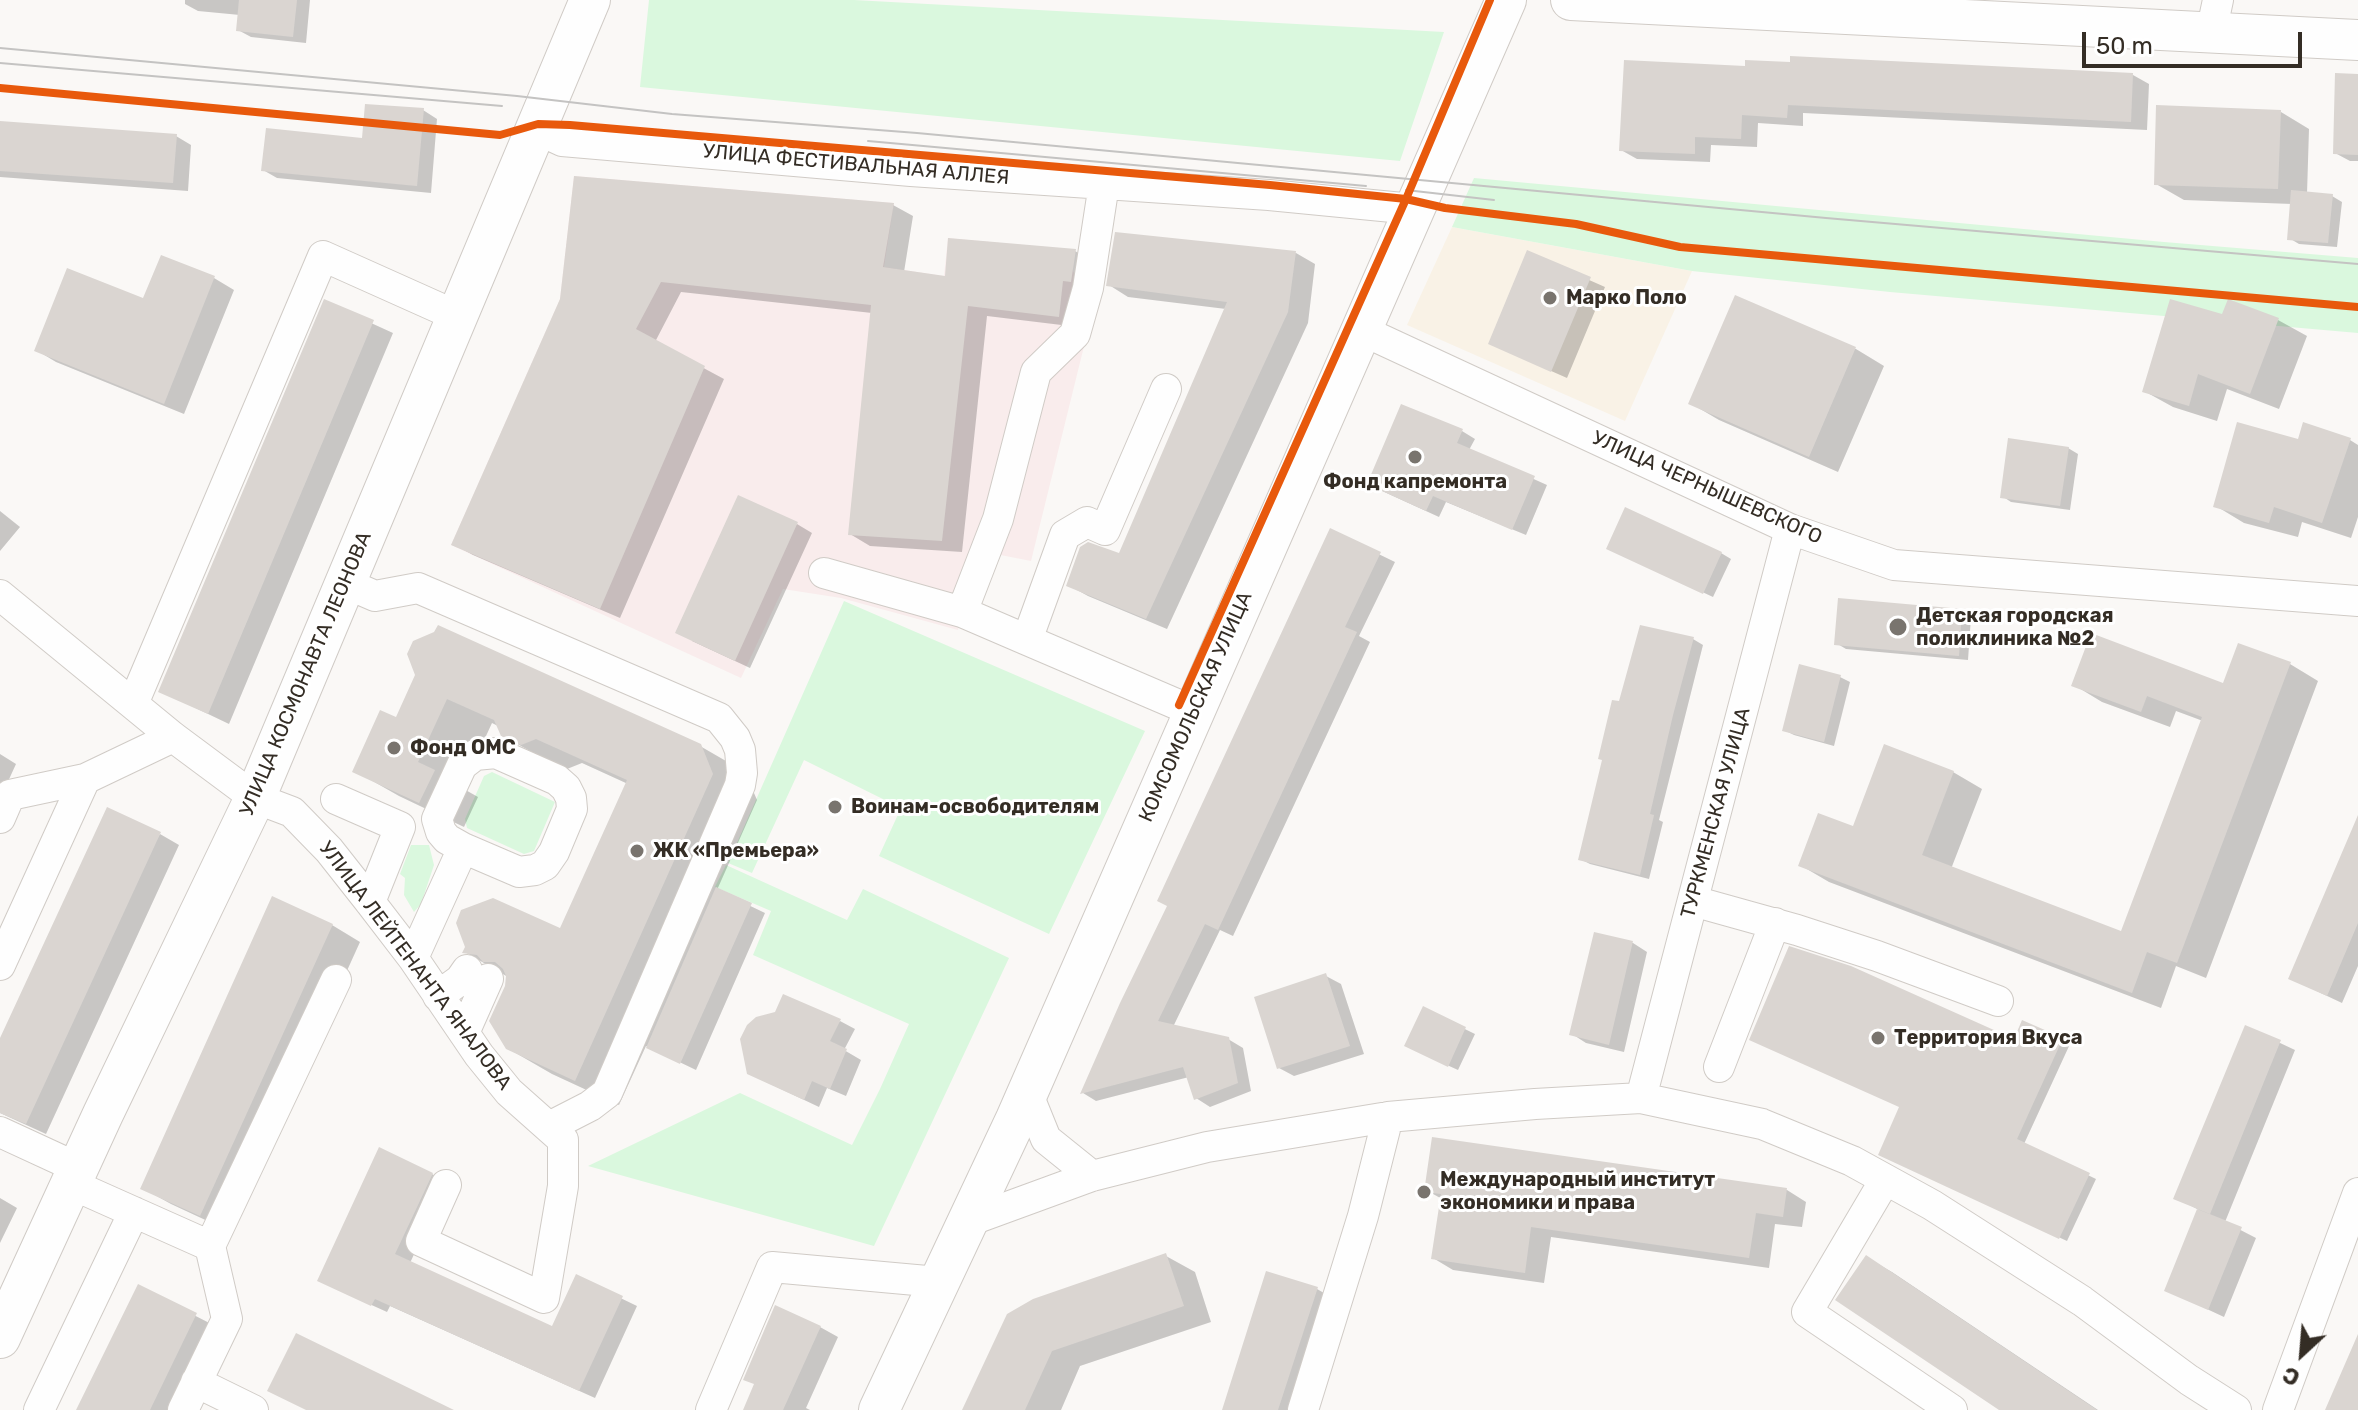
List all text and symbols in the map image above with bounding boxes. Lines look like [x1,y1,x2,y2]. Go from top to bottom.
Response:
scale bar [2086,16,2306,66]
text: 50 m [2096,32,2153,60]
street label: УЛИЦА ФЕСТИВАЛЬНАЯ АЛЛЕЯ [702,140,1010,190]
place label: Марко Поло [1566,286,1687,310]
marker: Марко Поло [1541,289,1559,307]
street label: УЛИЦА ЧЕРНЫШЕВСКОГО [1588,426,1826,550]
marker: Фонд капремонта [1406,448,1424,466]
place label: Фонд капремонта [1323,470,1507,494]
street label: УЛИЦА КОСМОНАВТА ЛЕОНОВА [235,528,377,820]
street label: КОМСОМОЛЬСКАЯ УЛИЦА [1134,588,1258,826]
place label: Детская городская поликлиника №2 [1916,604,2114,651]
marker: Детская городская поликлиника №2 [1887,616,1909,638]
street label: ТУРКМЕНСКАЯ УЛИЦА [1676,705,1756,921]
place label: Фонд ОМС [410,736,516,760]
marker: Фонд ОМС [385,739,403,757]
place label: Воинам-освободителям [851,795,1099,819]
marker: Воинам-освободителям [826,798,844,816]
street label: УЛИЦА ЛЕЙТЕНАНТА ЯНАЛОВА [314,837,516,1095]
place label: ЖК «Премьера» [653,839,819,863]
marker: ЖК «Премьера» [628,842,646,860]
place label: Территория Вкуса [1894,1026,2083,1050]
marker: Территория Вкуса [1869,1029,1887,1047]
place label: Международный институт экономики и права [1440,1168,1715,1215]
marker: Международный институт экономики и права [1415,1183,1433,1201]
north arrow [2262,1314,2342,1394]
text: С [2278,1361,2304,1392]

